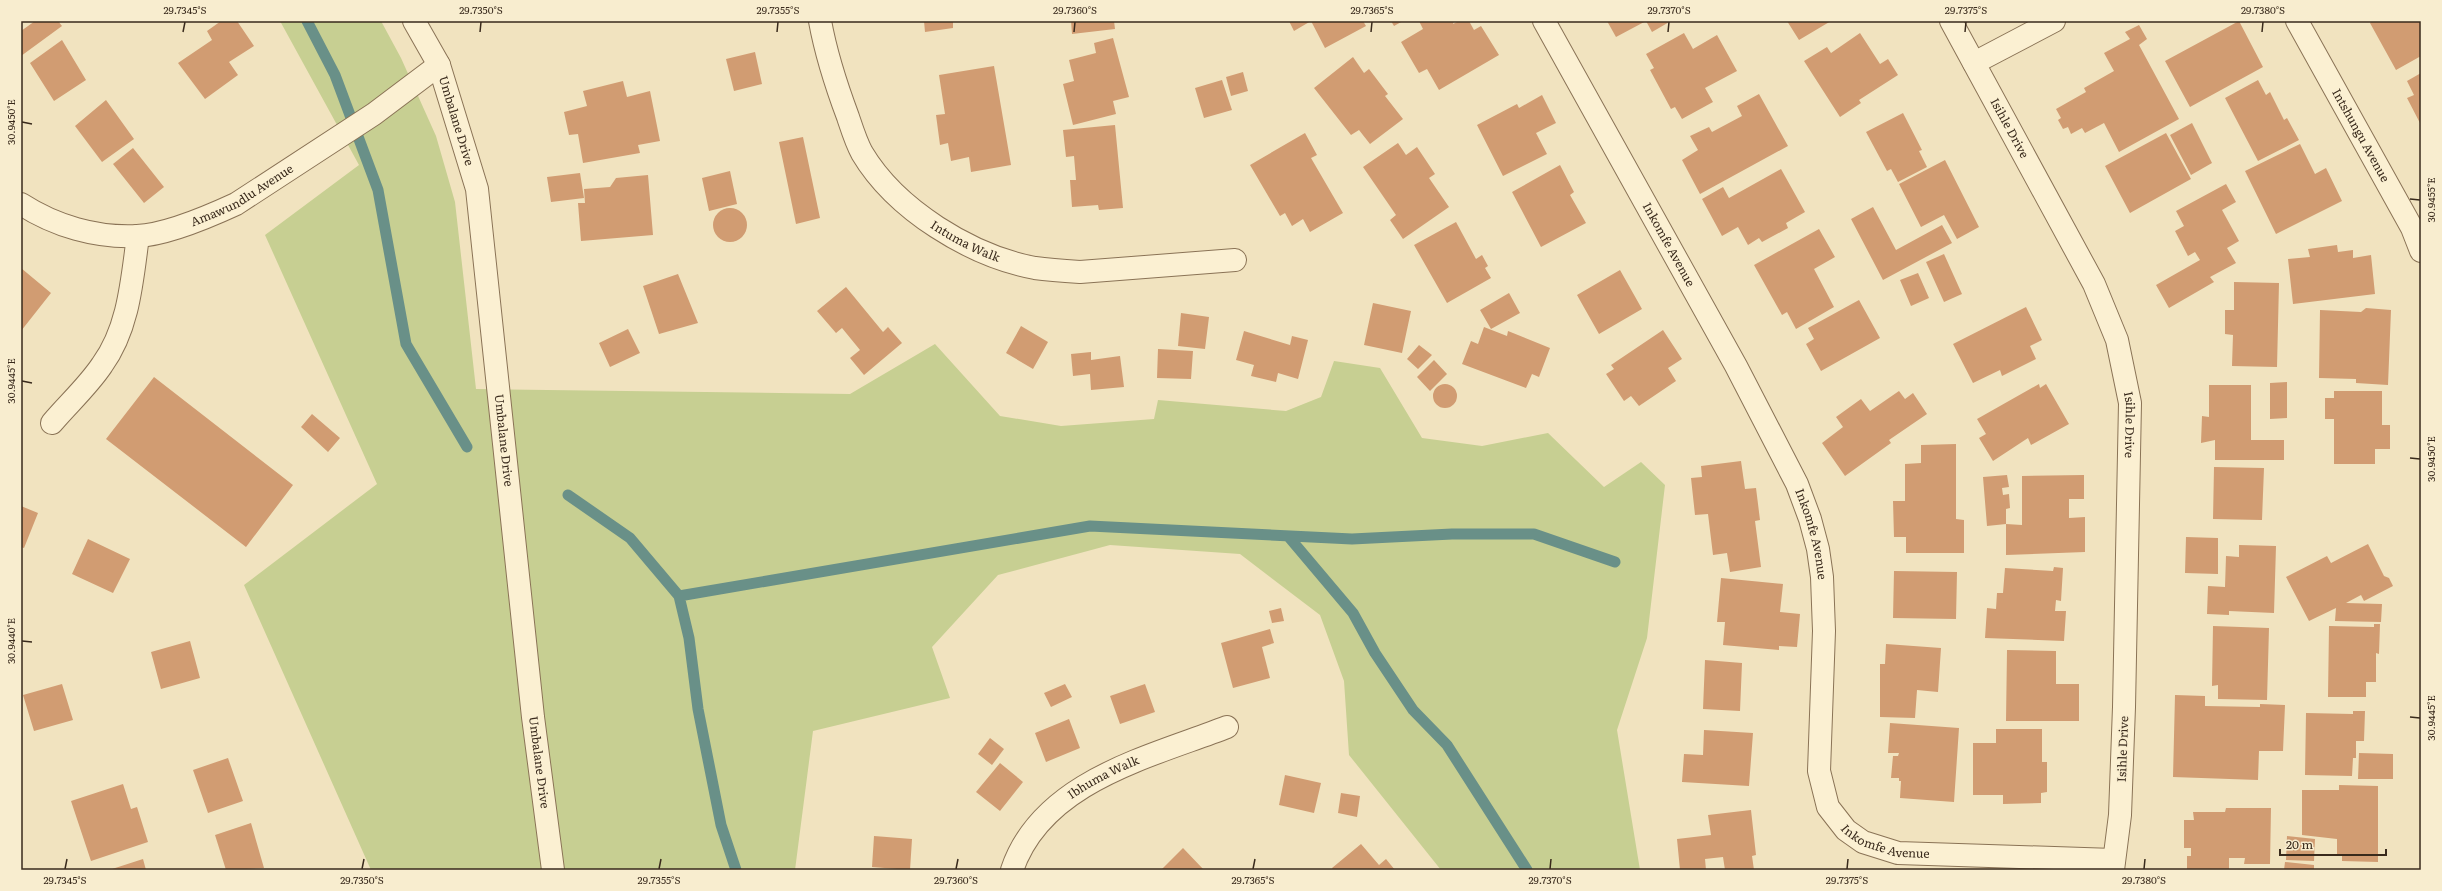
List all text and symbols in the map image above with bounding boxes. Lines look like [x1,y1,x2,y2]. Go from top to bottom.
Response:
text: 29.7345°S [163,2,207,17]
text: 29.7350°S [459,2,503,17]
text: 29.7355°S [757,2,799,17]
text: 29.7360°S [1053,2,1097,17]
text: 29.7365°S [1350,2,1394,17]
text: 29.7370°S [1647,2,1691,17]
text: 29.7375°S [1945,2,1987,17]
text: 29.7380°S [2241,2,2285,17]
street label: Umbalane Drive [435,73,479,168]
street label: Intshungu Avenue [2328,85,2395,185]
street label: Isihle Drive [1986,94,2034,161]
text: 30.9450°E [3,99,18,145]
street label: Amawundlu Avenue [188,159,296,230]
text: 30.9455°E [2423,177,2438,223]
street label: Inkomfe Avenue [1639,199,1700,290]
street label: Intuma Walk [927,215,1004,266]
text: 30.9445°E [3,358,18,404]
street label: Isihle Drive [2120,390,2140,458]
street label: Umbalane Drive [491,393,519,487]
text: 30.9450°E [2423,436,2438,482]
street label: Inkomfe Avenue [1791,486,1832,581]
text: 30.9440°E [3,618,18,664]
text: 30.9445°E [2423,695,2438,741]
street label: Umbalane Drive [525,715,555,809]
street label: Isihle Drive [2112,716,2132,782]
street label: Ibhuma Walk [1063,750,1142,803]
street label: Inkomfe Avenue [1837,820,1930,862]
scale bar [2280,831,2386,857]
text: 20 m [2286,835,2313,853]
text: 29.7345°S [43,872,87,887]
text: 29.7350°S [340,872,384,887]
text: 29.7355°S [638,872,680,887]
text: 29.7360°S [934,872,978,887]
text: 29.7365°S [1231,872,1275,887]
text: 29.7370°S [1528,872,1572,887]
text: 29.7375°S [1826,872,1868,887]
text: 29.7380°S [2122,872,2166,887]

